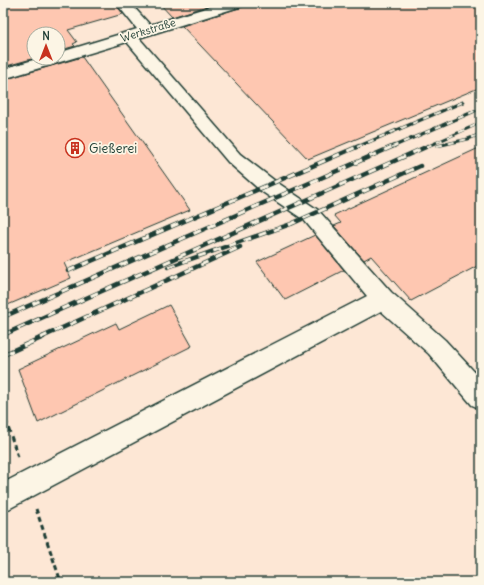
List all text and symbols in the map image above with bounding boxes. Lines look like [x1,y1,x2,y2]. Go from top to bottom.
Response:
street label: Werkstraße [119,15,177,45]
north arrow [26,26,66,66]
text: N [42,29,50,43]
building icon: Gießerei [64,137,86,159]
place label: Gießerei [89,140,137,157]

